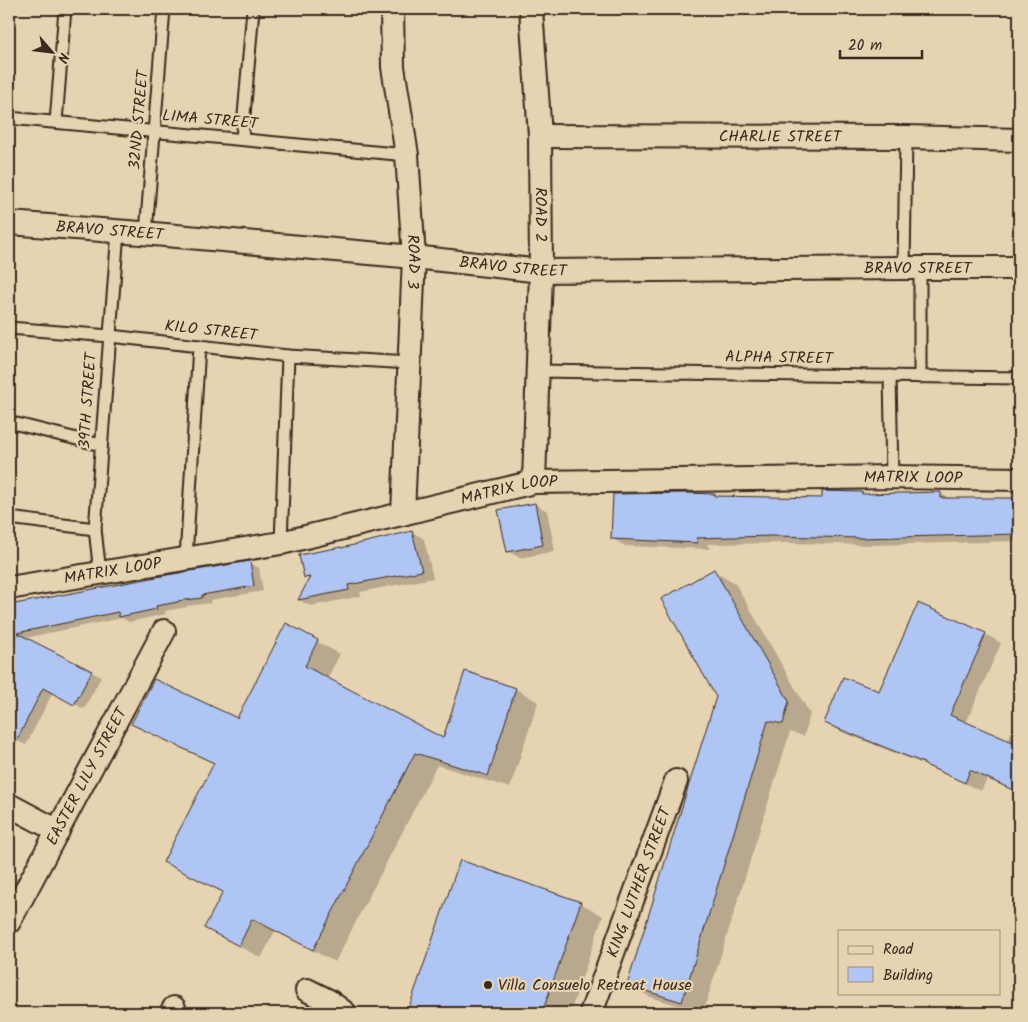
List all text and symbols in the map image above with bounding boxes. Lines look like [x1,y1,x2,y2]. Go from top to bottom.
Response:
north arrow [28,28,78,78]
scale bar [840,28,923,60]
text: 20 m [848,34,882,58]
text: N [51,49,74,67]
street label: 32ND STREET [122,68,156,171]
street label: LIMA STREET [161,103,260,137]
street label: CHARLIE STREET [719,124,843,149]
street label: ROAD 2 [528,187,553,242]
street label: BRAVO STREET [55,214,166,247]
street label: ROAD 3 [400,233,427,290]
street label: BRAVO STREET [458,250,568,284]
street label: BRAVO STREET [864,256,973,281]
street label: KILO STREET [163,314,260,348]
street label: ALPHA STREET [725,345,834,371]
street label: 39TH STREET [72,351,104,450]
street label: MATRIX LOOP [863,464,963,491]
street label: MATRIX LOOP [458,469,558,512]
street label: MATRIX LOOP [62,550,164,591]
street label: EASTER LILY STREET [40,702,134,850]
street label: KING LUTHER STREET [600,803,678,961]
legend [838,930,1000,994]
text: Road [883,938,914,962]
text: Building [883,964,933,988]
place label: Villa Consuelo Retreat House [498,973,692,998]
marker: Villa Consuelo Retreat House [482,979,494,991]

